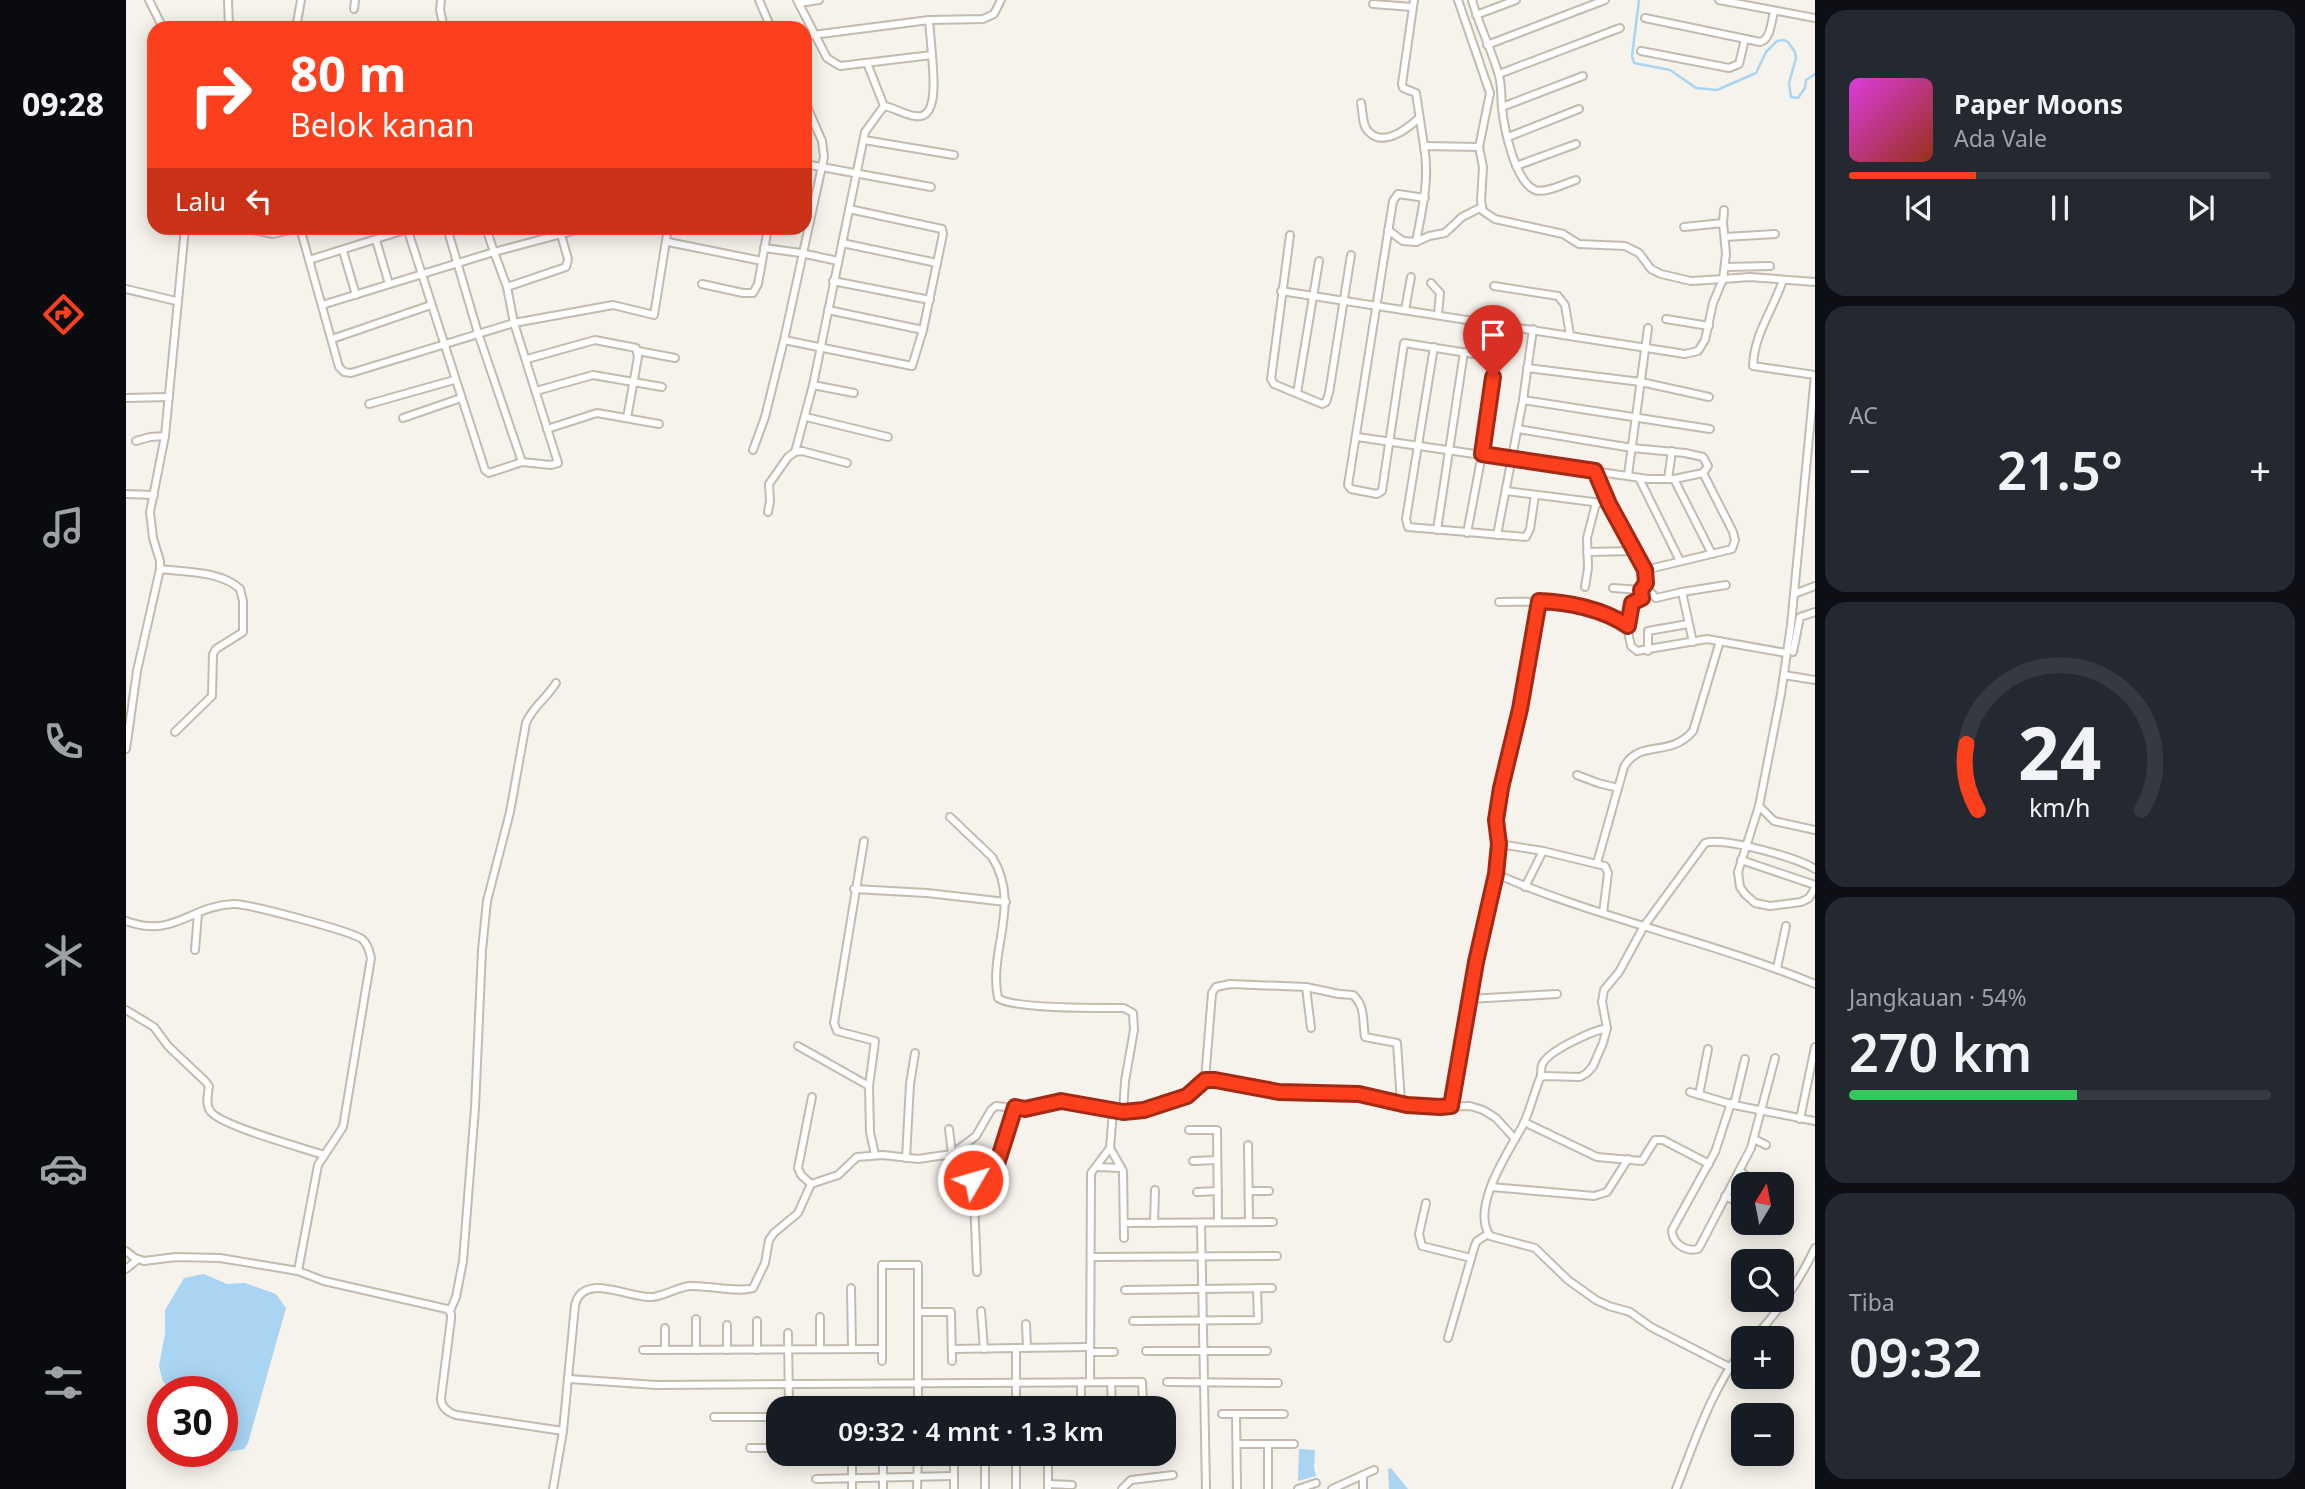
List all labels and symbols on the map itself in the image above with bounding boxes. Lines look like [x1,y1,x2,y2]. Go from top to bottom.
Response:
pin [1463,305,1523,377]
position arrow [936,1143,1010,1217]
north arrow [1731,1172,1794,1236]
speed limit sign: 30 [147,1376,238,1467]

